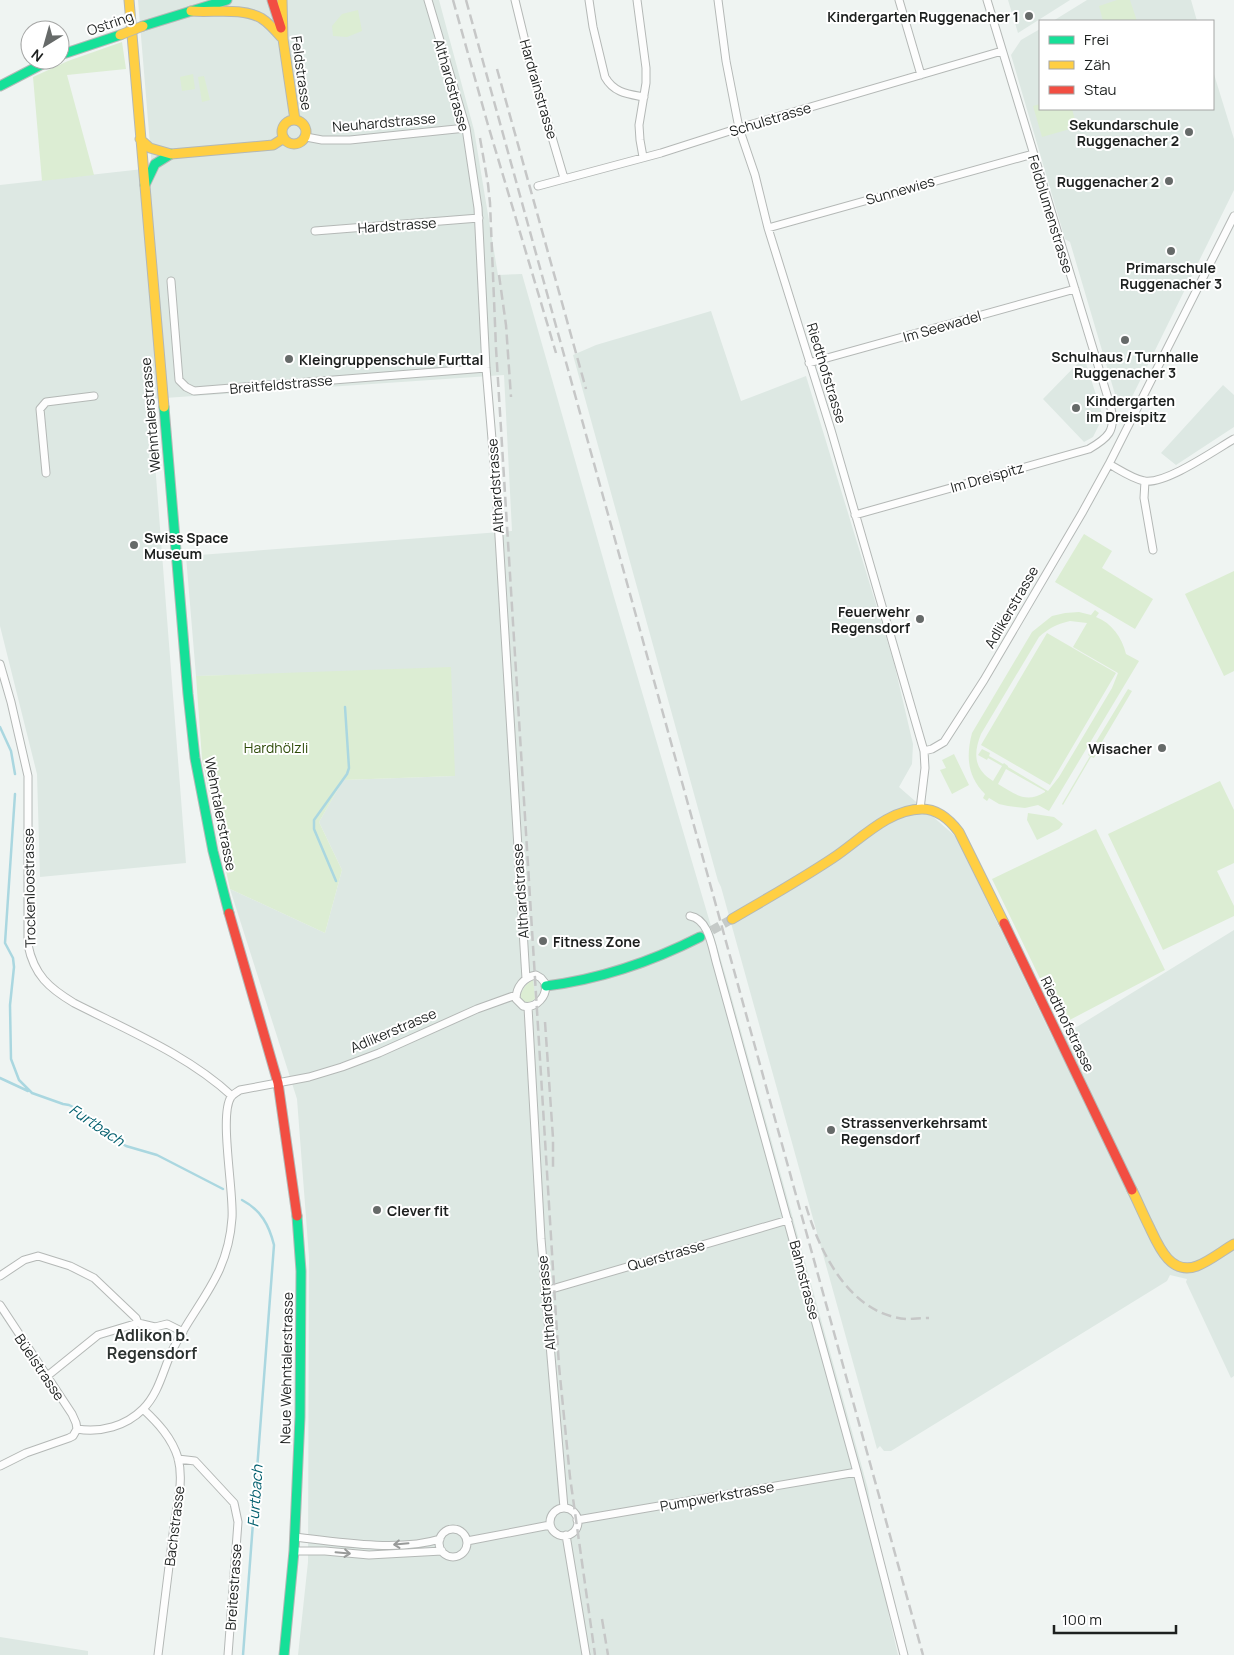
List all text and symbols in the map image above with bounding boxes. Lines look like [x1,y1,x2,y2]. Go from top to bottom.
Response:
street label: Ostring [84,6,136,40]
place label: Kindergarten Ruggenacher 1 [827,7,1019,26]
marker: Kindergarten Ruggenacher 1 [1023,10,1035,22]
north arrow [20,20,70,70]
legend [1039,20,1214,110]
text: Frei [1084,29,1109,50]
street label: Feldstrasse [287,35,317,111]
street label: Althardstrasse [430,37,474,133]
street label: Hardrainstrasse [516,37,562,141]
text: N [27,45,47,66]
text: Zäh [1084,54,1111,75]
text: Stau [1084,79,1117,100]
street label: Schulstrasse [727,98,813,140]
street label: Neuhardstrasse [331,108,437,136]
place label: Sekundarschule Ruggenacher 2 [1069,115,1179,150]
marker: Sekundarschule Ruggenacher 2 [1183,126,1195,138]
street label: Feldblumenstrasse [1024,152,1078,276]
street label: Sunnewies [863,171,937,209]
place label: Ruggenacher 2 [1057,172,1159,191]
marker: Ruggenacher 2 [1163,175,1175,187]
street label: Hardstrasse [357,213,437,237]
marker: Primarschule Ruggenacher 3 [1165,245,1177,257]
place label: Primarschule Ruggenacher 3 [1120,258,1222,293]
street label: Im Seewadel [901,306,983,346]
street label: Riedthofstrasse [803,320,851,426]
marker: Schulhaus / Turnhalle Ruggenacher 3 [1119,334,1131,346]
place label: Schulhaus / Turnhalle Ruggenacher 3 [1051,347,1199,382]
place label: Kleingruppenschule Furttal [299,350,484,369]
marker: Kleingruppenschule Furttal [283,353,295,365]
street label: Wehntalerstrasse [136,357,164,473]
street label: Breitfeldstrasse [229,370,333,398]
place label: Kindergarten im Dreispitz [1086,391,1175,426]
marker: Kindergarten im Dreispitz [1070,402,1082,414]
street label: Althardstrasse [482,438,508,534]
street label: Im Dreispitz [948,457,1026,497]
place label: Swiss Space Museum [144,528,229,563]
marker: Swiss Space Museum [128,539,140,551]
street label: Adlikerstrasse [980,562,1042,652]
place label: Feuerwehr Regensdorf [831,602,911,637]
marker: Feuerwehr Regensdorf [914,613,926,625]
park label: Hardhölzli [244,738,308,757]
place label: Wisacher [1088,739,1152,758]
marker: Wisacher [1156,742,1168,754]
street label: Wehntalerstrasse [201,756,241,872]
street label: Trockenloostrasse [18,828,40,948]
street label: Althardstrasse [507,843,533,939]
place label: Fitness Zone [553,932,640,951]
marker: Fitness Zone [537,935,549,947]
street label: Riedthofstrasse [1037,973,1099,1075]
street label: Adlikerstrasse [347,1003,439,1057]
water label: Furtbach [65,1099,130,1152]
place label: Strassenverkehrsamt Regensdorf [841,1113,988,1148]
marker: Strassenverkehrsamt Regensdorf [825,1124,837,1136]
place label: Clever fit [387,1201,449,1220]
marker: Clever fit [371,1204,383,1216]
street label: Querstrasse [625,1235,707,1275]
street label: Bahnstrasse [785,1238,825,1322]
street label: Althardstrasse [532,1255,560,1351]
street label: Neue Wehntalerstrasse [275,1292,297,1444]
district label: Adlikon b. Regensdorf [107,1324,197,1364]
street label: Büelstrasse [11,1330,69,1404]
water label: Furtbach [242,1463,268,1528]
street label: Pumpwerkstrasse [658,1477,776,1515]
street label: Bachstrasse [160,1485,188,1567]
one-way arrow [394,1539,410,1549]
street label: Breitestrasse [220,1543,246,1631]
one-way arrow [334,1548,350,1557]
scale bar [1054,1602,1176,1634]
text: 100 m [1062,1609,1102,1630]

